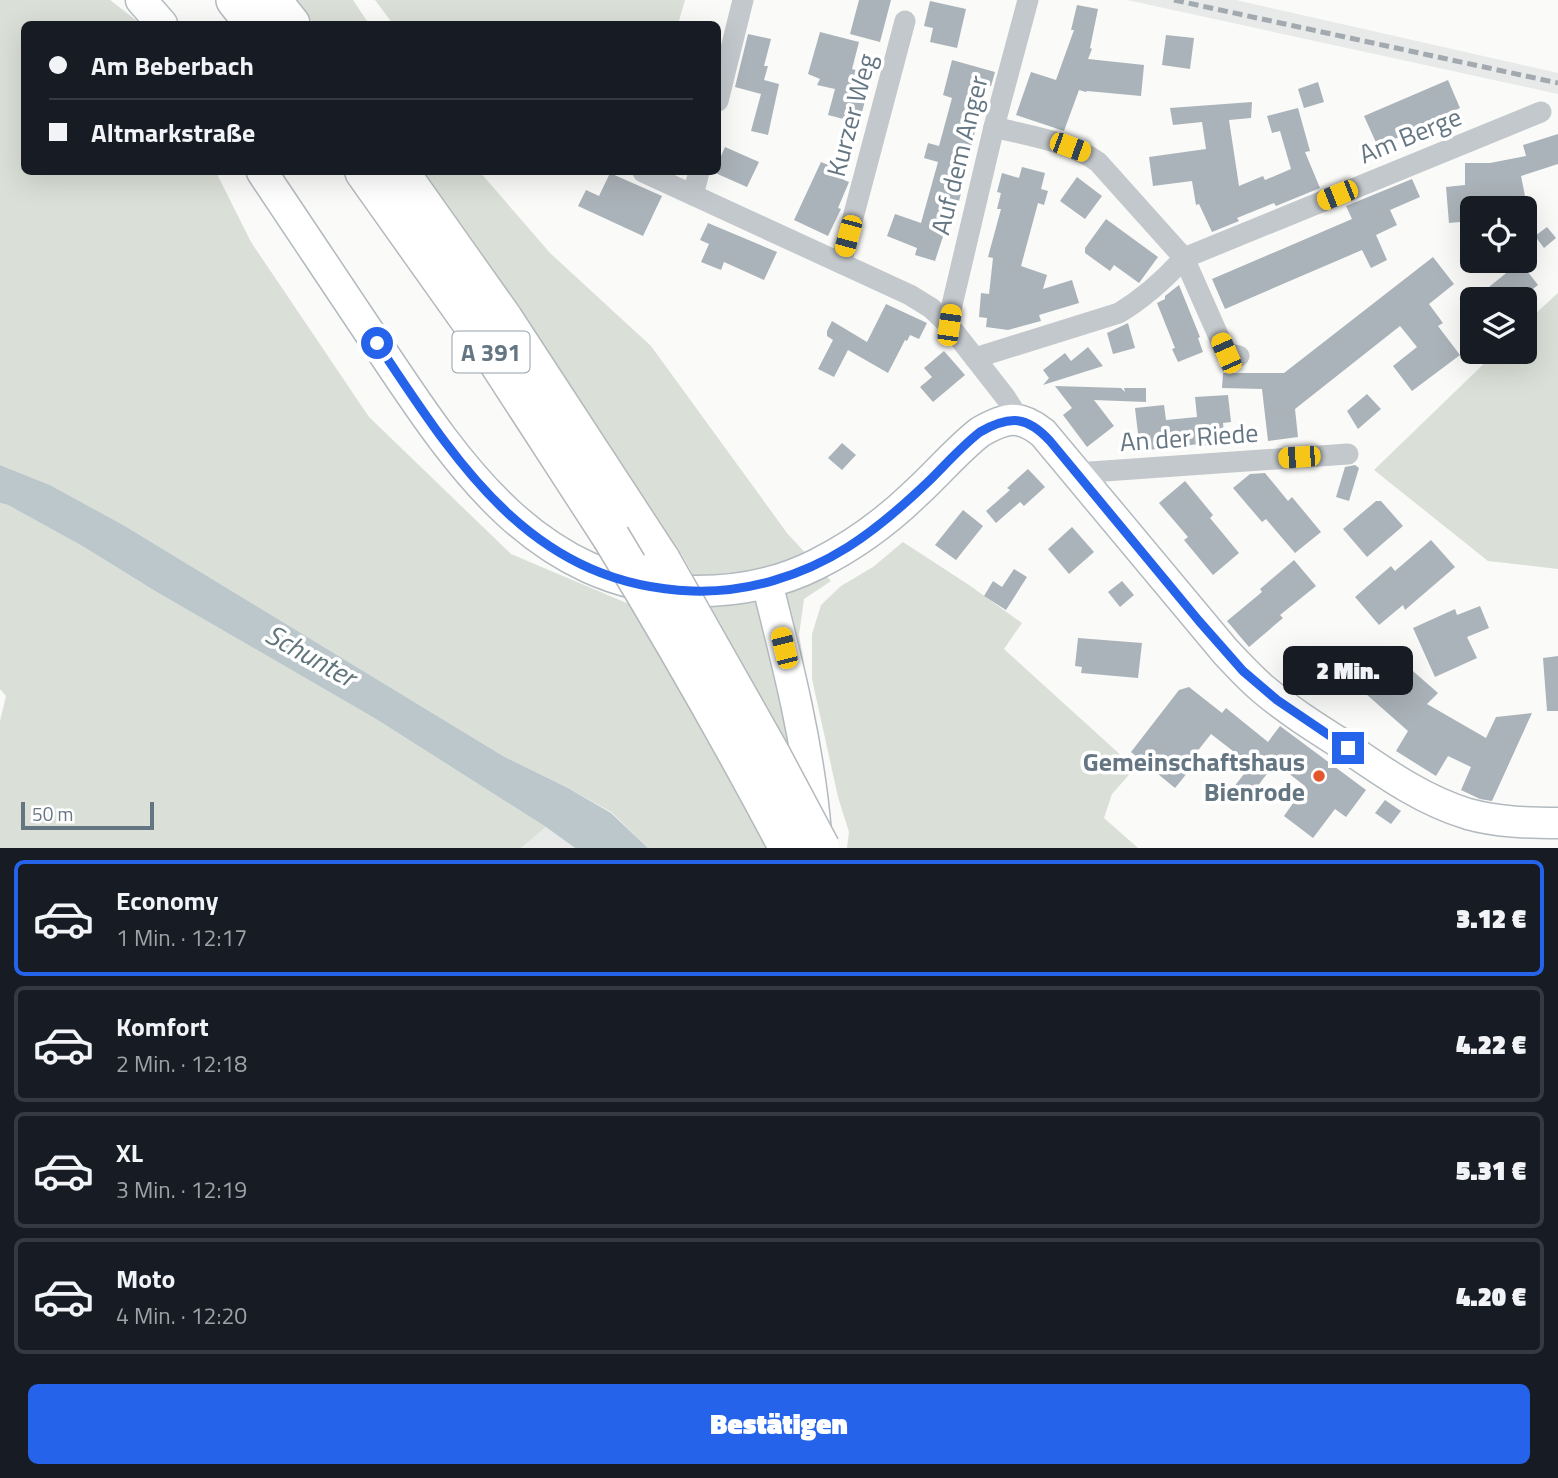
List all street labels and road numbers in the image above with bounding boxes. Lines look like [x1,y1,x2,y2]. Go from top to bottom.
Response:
street label: Kurzer Weg [816,49,886,181]
street label: Auf dem Anger [920,71,998,239]
street label: Am Berge [1353,97,1467,173]
road number: A 391 [452,332,530,372]
street label: An der Riede [1119,413,1259,461]

